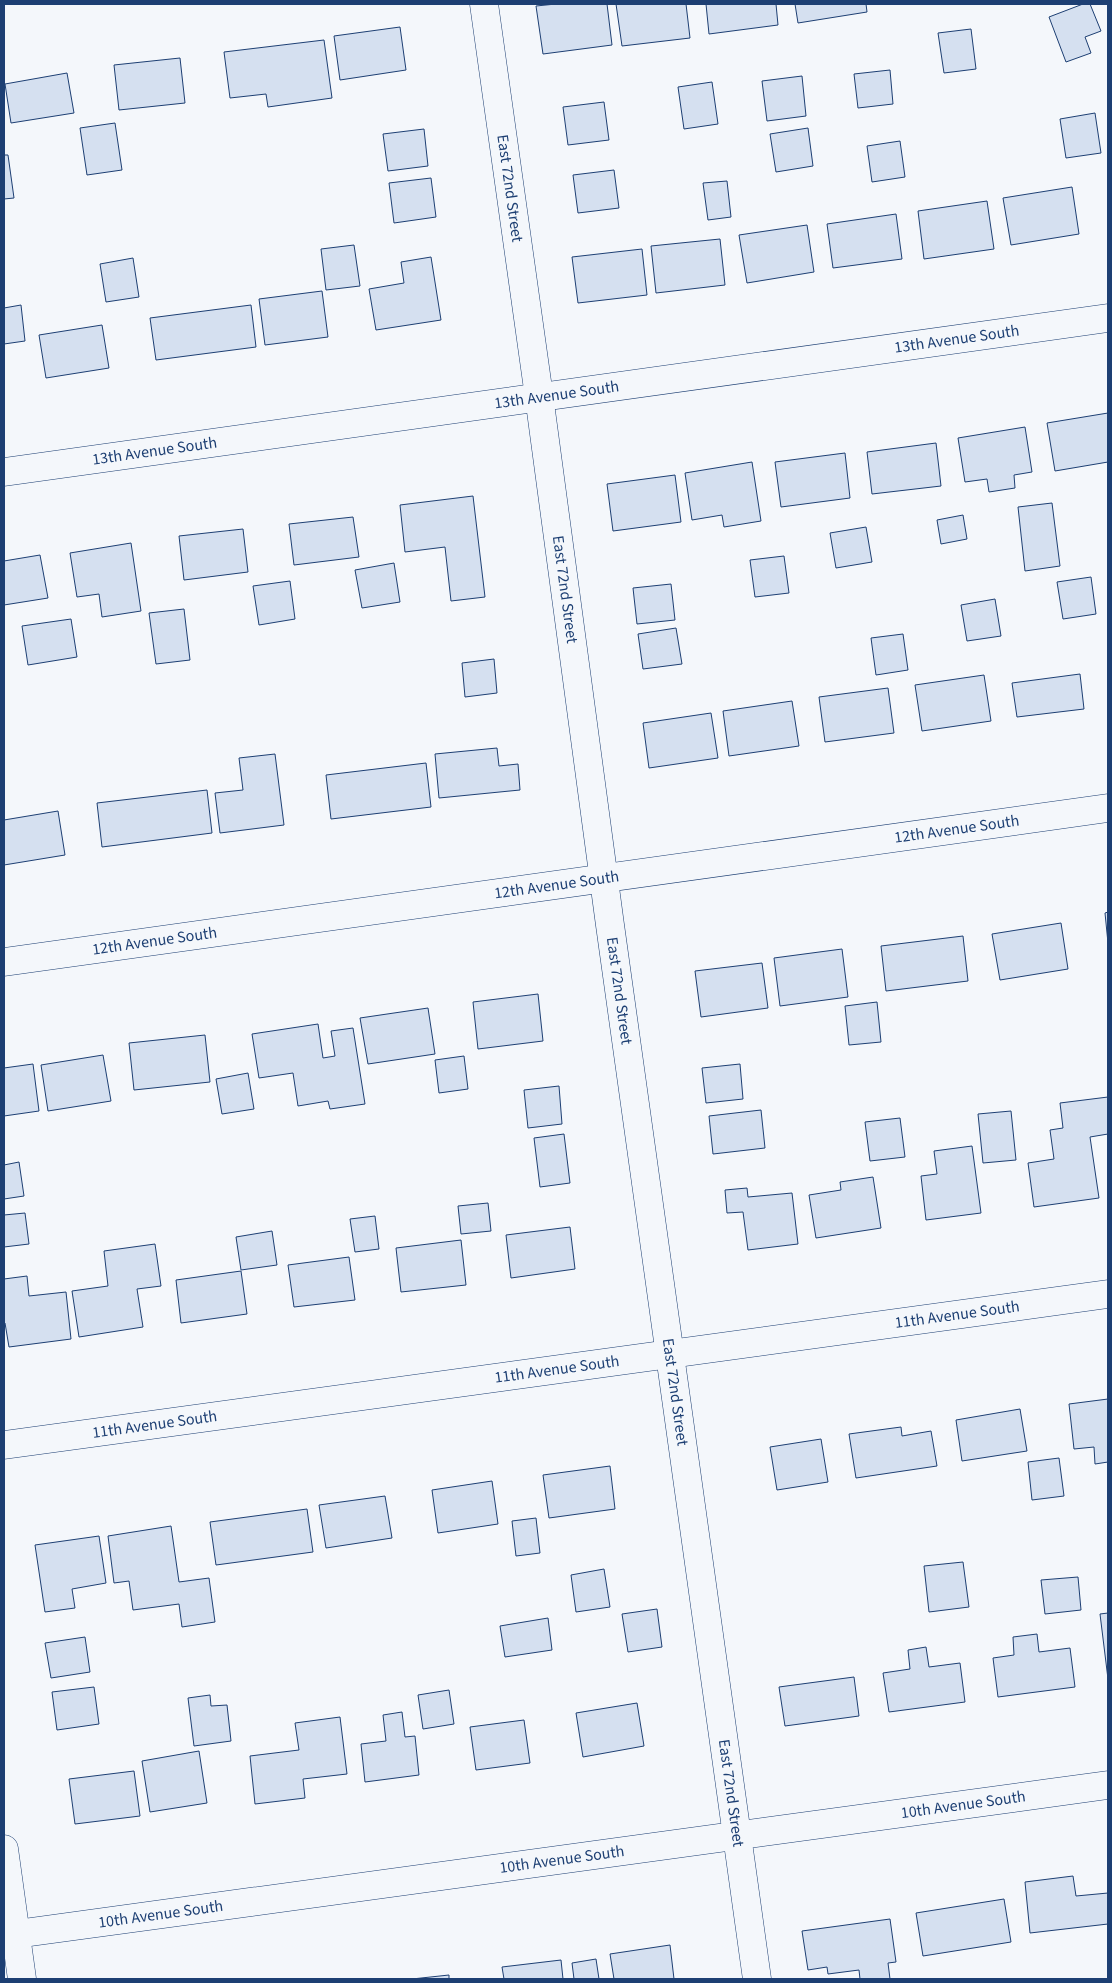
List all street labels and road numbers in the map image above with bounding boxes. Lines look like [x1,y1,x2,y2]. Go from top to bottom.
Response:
street label: East 72nd Street [491,133,528,244]
street label: 13th Avenue South [893,320,1021,359]
street label: 13th Avenue South [493,375,621,415]
street label: 13th Avenue South [91,431,218,471]
street label: East 72nd Street [547,534,583,645]
street label: 12th Avenue South [893,810,1021,849]
street label: 12th Avenue South [493,865,621,905]
street label: 12th Avenue South [91,921,218,961]
street label: East 72nd Street [601,936,638,1047]
street label: 11th Avenue South [893,1295,1021,1334]
street label: East 72nd Street [657,1337,694,1448]
street label: 11th Avenue South [493,1350,621,1389]
street label: 11th Avenue South [91,1405,218,1444]
street label: East 72nd Street [713,1738,750,1849]
street label: 10th Avenue South [899,1785,1027,1824]
street label: 10th Avenue South [498,1840,626,1879]
street label: 10th Avenue South [97,1895,225,1934]

